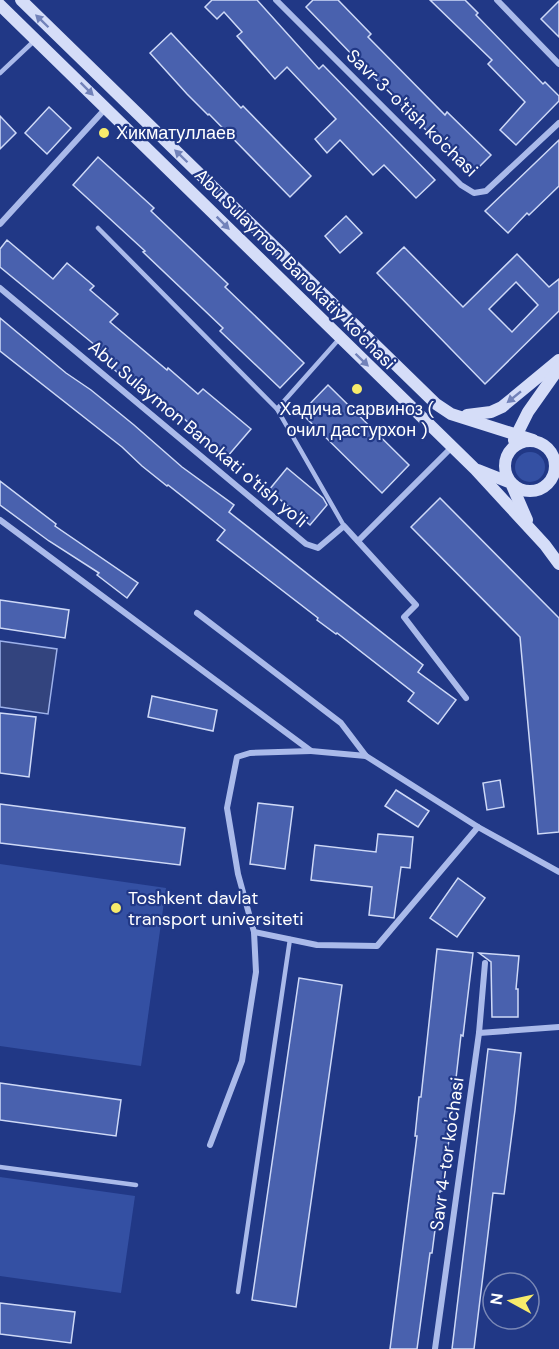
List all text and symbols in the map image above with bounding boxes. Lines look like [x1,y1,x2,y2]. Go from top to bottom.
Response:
one-way arrow [35,14,49,28]
street label: Savr 3-o'tish ko'chasi [341,44,483,182]
one-way arrow [80,82,94,96]
place label: Хикматуллаев [116,121,236,145]
marker: Хикматуллаев [97,126,111,140]
one-way arrow [175,150,189,164]
street label: Abu Sulaymon Banokatiy ko'chasi [189,163,401,375]
one-way arrow [215,216,229,230]
street label: Abu Sulaymon Banokati o'tish yo'li [83,335,313,533]
one-way arrow [354,353,369,367]
marker: Хадича сарвиноз ( очил дастурхон ) [350,382,364,396]
one-way arrow [507,390,522,403]
place label: Хадича сарвиноз ( очил дастурхон ) [280,397,435,442]
place label: Toshkent davlat transport universiteti [128,886,304,931]
marker: Toshkent davlat transport universiteti [109,901,123,915]
street label: Savr 4-tor ko'chasi [424,1076,470,1232]
north arrow [481,1271,541,1331]
text: N [485,1292,508,1306]

